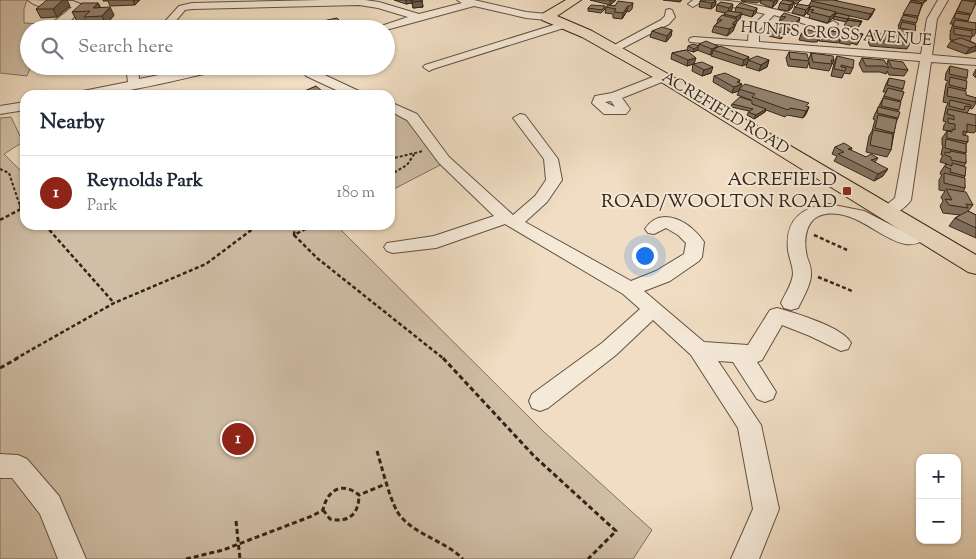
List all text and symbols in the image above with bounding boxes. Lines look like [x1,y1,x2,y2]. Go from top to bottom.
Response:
street label: HUNTS CROSS AVENUE [740,17,933,53]
search box [20,20,395,75]
icon: search [38,34,66,62]
text: Search here [78,34,173,61]
street label: ACREFIELD ROAD [657,67,793,161]
text: Nearby [40,108,105,138]
place label: ACREFIELD ROAD/WOOLTON ROAD [601,167,837,216]
text: Reynolds Park [87,168,203,195]
text: 1 [53,182,59,205]
text: 180 m [336,182,375,205]
marker: ACREFIELD ROAD/WOOLTON ROAD [841,185,853,197]
text: Park [87,195,118,218]
your location [632,243,658,269]
pin: 1 [222,420,254,458]
map controls [916,454,961,544]
button: + [916,454,961,499]
button: − [916,499,961,544]

